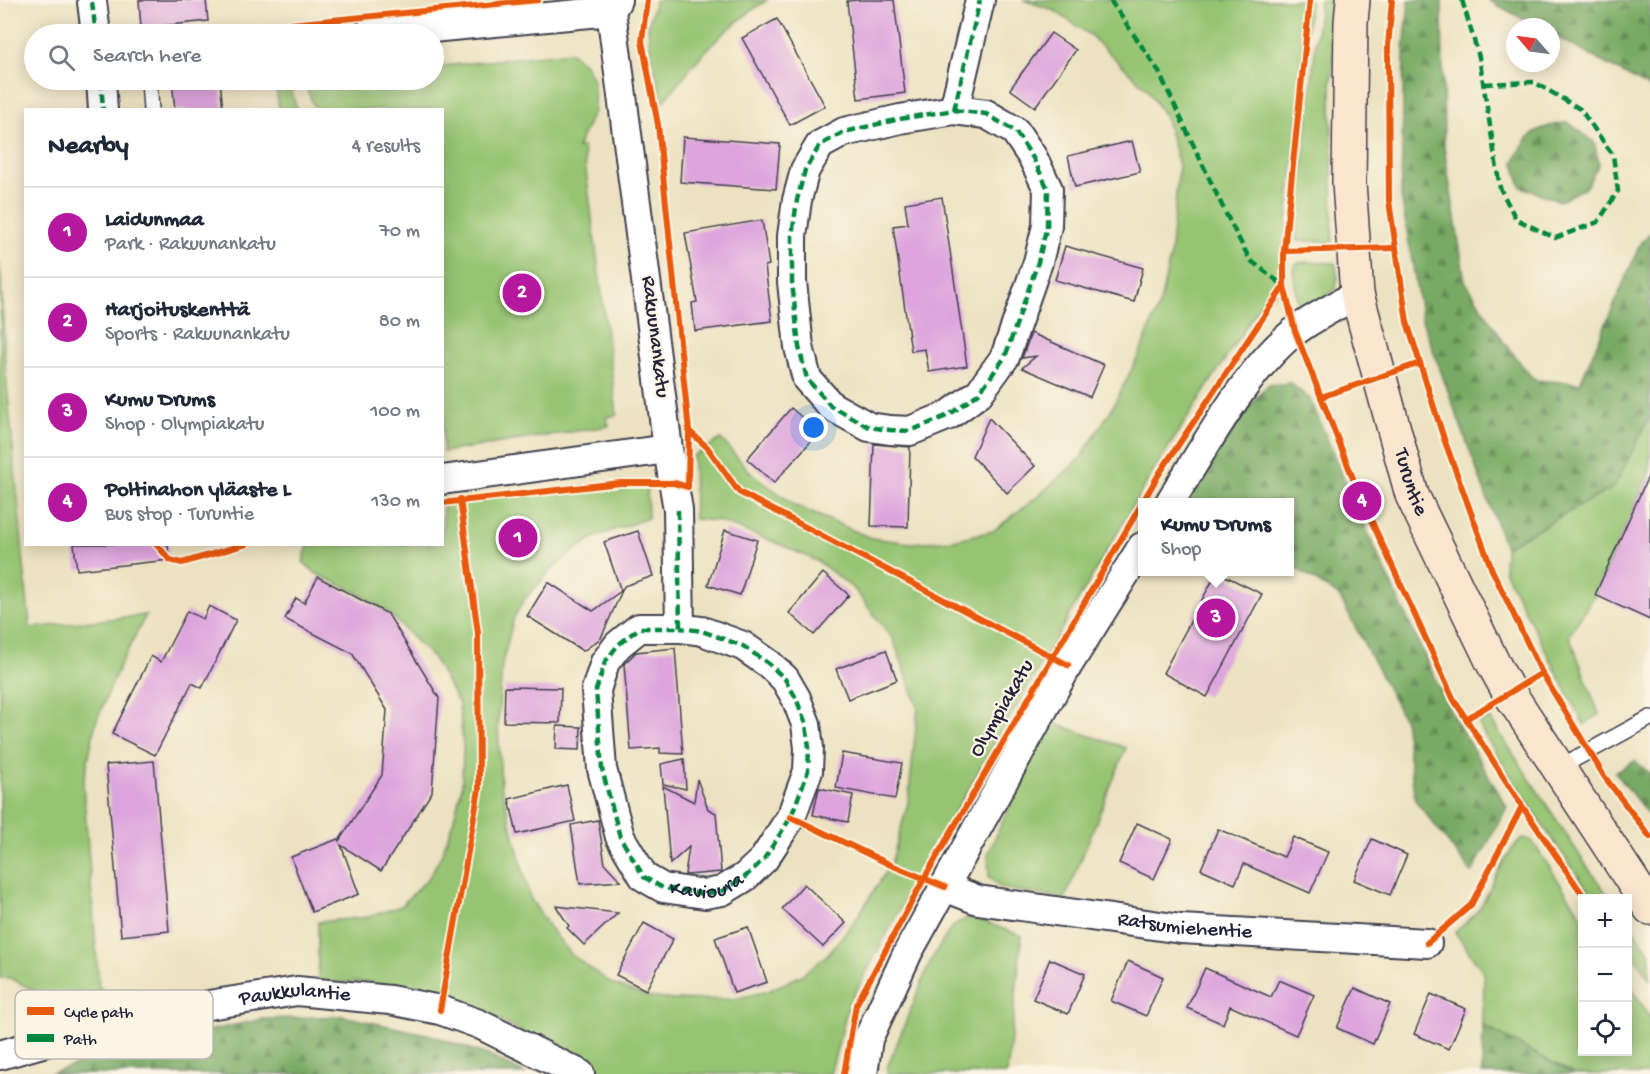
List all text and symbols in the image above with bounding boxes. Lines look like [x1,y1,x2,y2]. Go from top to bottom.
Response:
north arrow [1506,18,1560,72]
search box [24,24,444,90]
icon: search [45,41,78,74]
text: Search here [93,44,201,70]
text: Nearby [48,132,129,163]
text: 4 results [352,136,420,159]
text: Laidunmaa [105,208,204,234]
text: 1 [63,221,72,244]
text: 70 m [379,221,420,244]
text: Park · Rakuunankatu [105,234,276,257]
pin: 2 [502,270,542,316]
street label: Rakuunankatu [634,275,674,400]
text: Harjoituskenttä [105,298,249,324]
text: 2 [63,311,72,334]
text: 80 m [379,311,420,334]
text: Sports · Rakuunankatu [105,324,290,347]
text: Kumu Drums [105,388,215,414]
text: 3 [62,401,73,424]
text: 100 m [370,401,420,424]
your location [799,413,828,442]
text: Shop · Olympiakatu [105,414,264,437]
street label: Turuntie [1387,445,1433,521]
text: Poltinahon yläaste L [105,478,291,504]
pin: 4 [1342,478,1382,524]
text: 4 [63,491,72,514]
text: 130 m [371,491,420,514]
popup [1138,498,1294,576]
text: Bus stop · Turuntie [105,504,254,527]
text: Kumu Drums [1161,513,1271,539]
pin: 1 [498,516,538,560]
text: Shop [1161,539,1201,562]
pin: 3 [1196,596,1236,640]
street label: Olympiakatu [965,656,1041,762]
street label: Kavioura [668,867,750,907]
map controls [1578,894,1632,1056]
button: + [1578,894,1632,948]
street label: Ratsumiehentie [1116,908,1254,946]
button: − [1578,948,1632,1002]
street label: Paukkulantie [236,978,353,1013]
legend [15,990,213,1059]
button: locate [1578,1002,1632,1056]
text: Cycle path [64,1005,134,1024]
text: Path [63,1032,97,1051]

